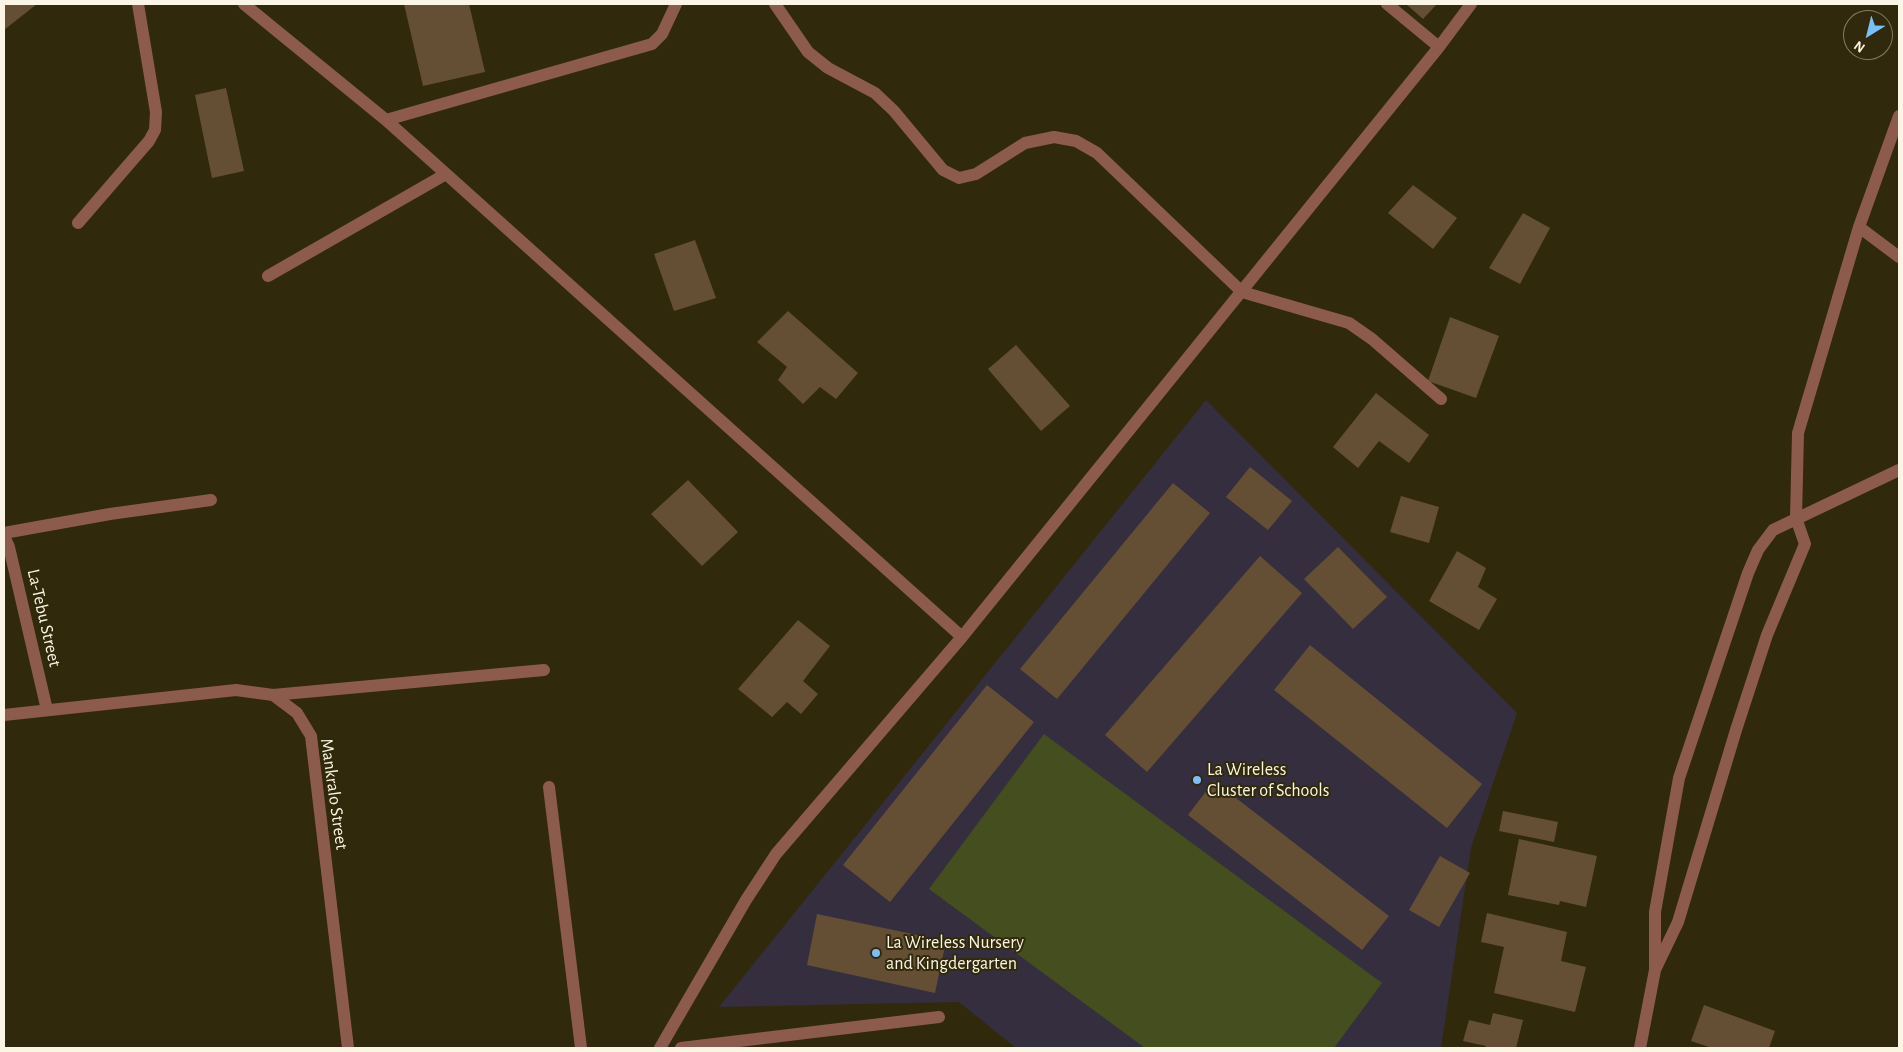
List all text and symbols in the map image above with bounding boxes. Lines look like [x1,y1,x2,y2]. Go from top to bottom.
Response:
north arrow [1843,10,1893,60]
text: N [1852,38,1868,55]
street label: La-Tebu Street [22,567,66,669]
street label: Mankralo Street [315,737,353,851]
place label: La Wireless Cluster of Schools [1207,759,1329,802]
marker: La Wireless Cluster of Schools [1191,774,1203,786]
place label: La Wireless Nursery and Kingdergarten [886,932,1024,974]
marker: La Wireless Nursery and Kingdergarten [870,947,882,959]

